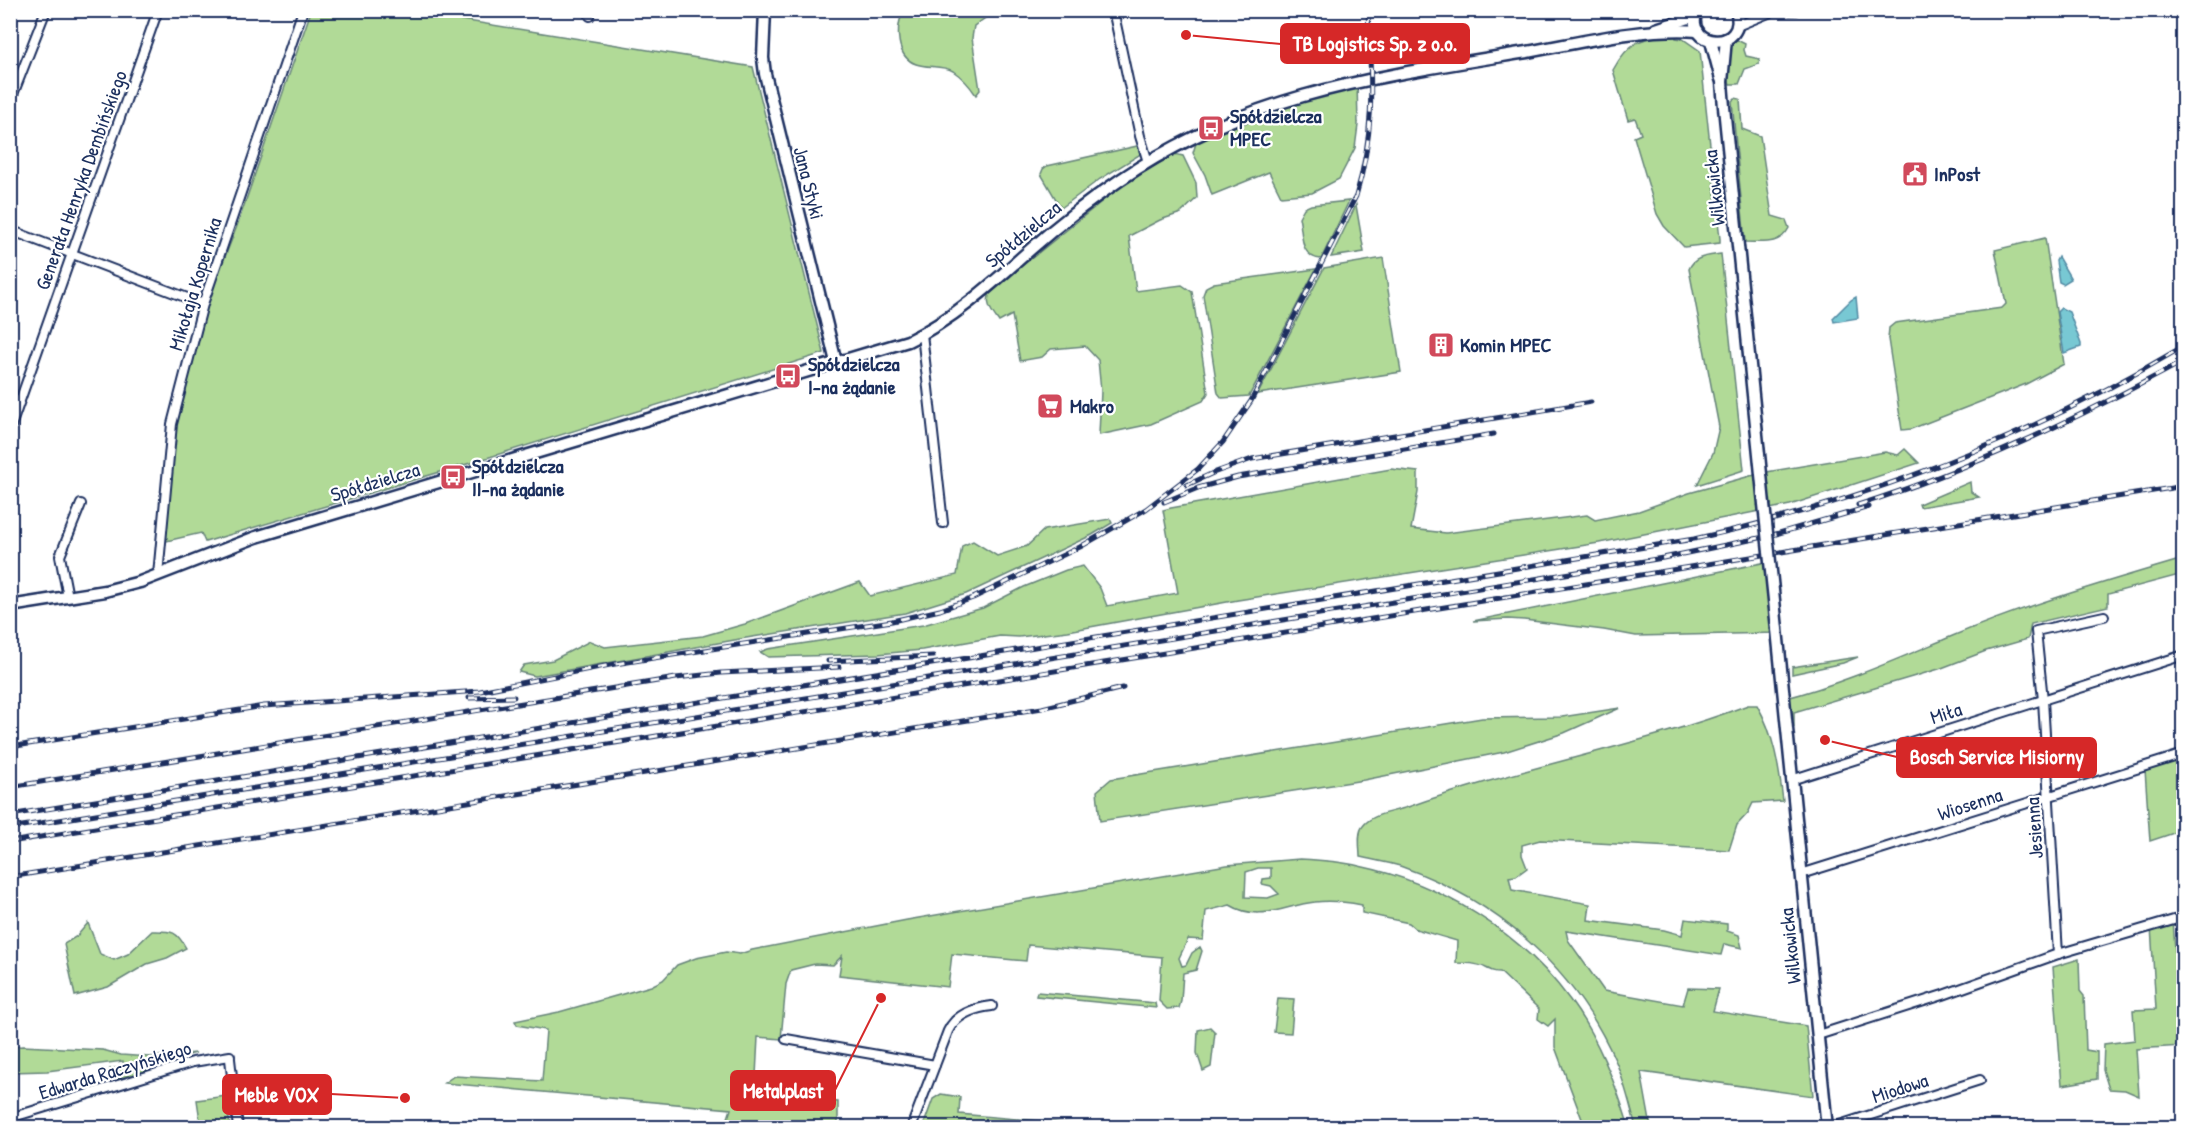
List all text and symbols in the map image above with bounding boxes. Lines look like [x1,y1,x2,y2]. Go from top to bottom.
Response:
callout: TB Logistics Sp. z o.o. [1281,24,1469,63]
text: TB Logistics Sp. z o.o. [1292,29,1457,59]
street label: Generała Henryka Dembińskiego [28,66,133,293]
place label: Spółdzielcza MPEC [1230,102,1322,152]
bus stop icon: Spółdzielcza MPEC [1196,113,1226,143]
street label: Jana Styki [787,144,832,222]
street label: Wilkowicka [1696,149,1731,227]
public building icon: InPost [1900,159,1930,189]
place label: InPost [1934,160,1981,187]
street label: Spółdzielcza [979,194,1067,273]
street label: Mikołaja Kopernika [161,214,228,354]
building icon: Komin MPEC [1426,330,1456,360]
place label: Komin MPEC [1460,331,1552,358]
place label: Spółdzielcza I-na żądanie [808,350,900,400]
bus stop icon: Spółdzielcza I-na żądanie [773,361,803,391]
supermarket icon: Makro [1035,391,1065,421]
place label: Makro [1070,392,1114,419]
place label: Spółdzielcza II-na żądanie [472,452,565,502]
street label: Spółdzielcza [327,455,423,508]
bus stop icon: Spółdzielcza II-na żądanie [438,462,468,492]
street label: Miła [1927,695,1965,730]
callout: Bosch Service Misiorny [1897,738,2096,777]
text: Bosch Service Misiorny [1910,742,2084,772]
street label: Wiosenna [1934,780,2006,827]
street label: Jesienna [2018,796,2049,860]
street label: Wilkowicka [1772,907,1807,985]
street label: Edwarda Raczyńskiego [35,1034,194,1106]
street label: Miodowa [1868,1066,1931,1109]
callout: Metalplast [731,1071,835,1110]
callout: Meble VOX [223,1075,331,1114]
text: Metalplast [743,1076,824,1106]
text: Meble VOX [235,1080,320,1109]

